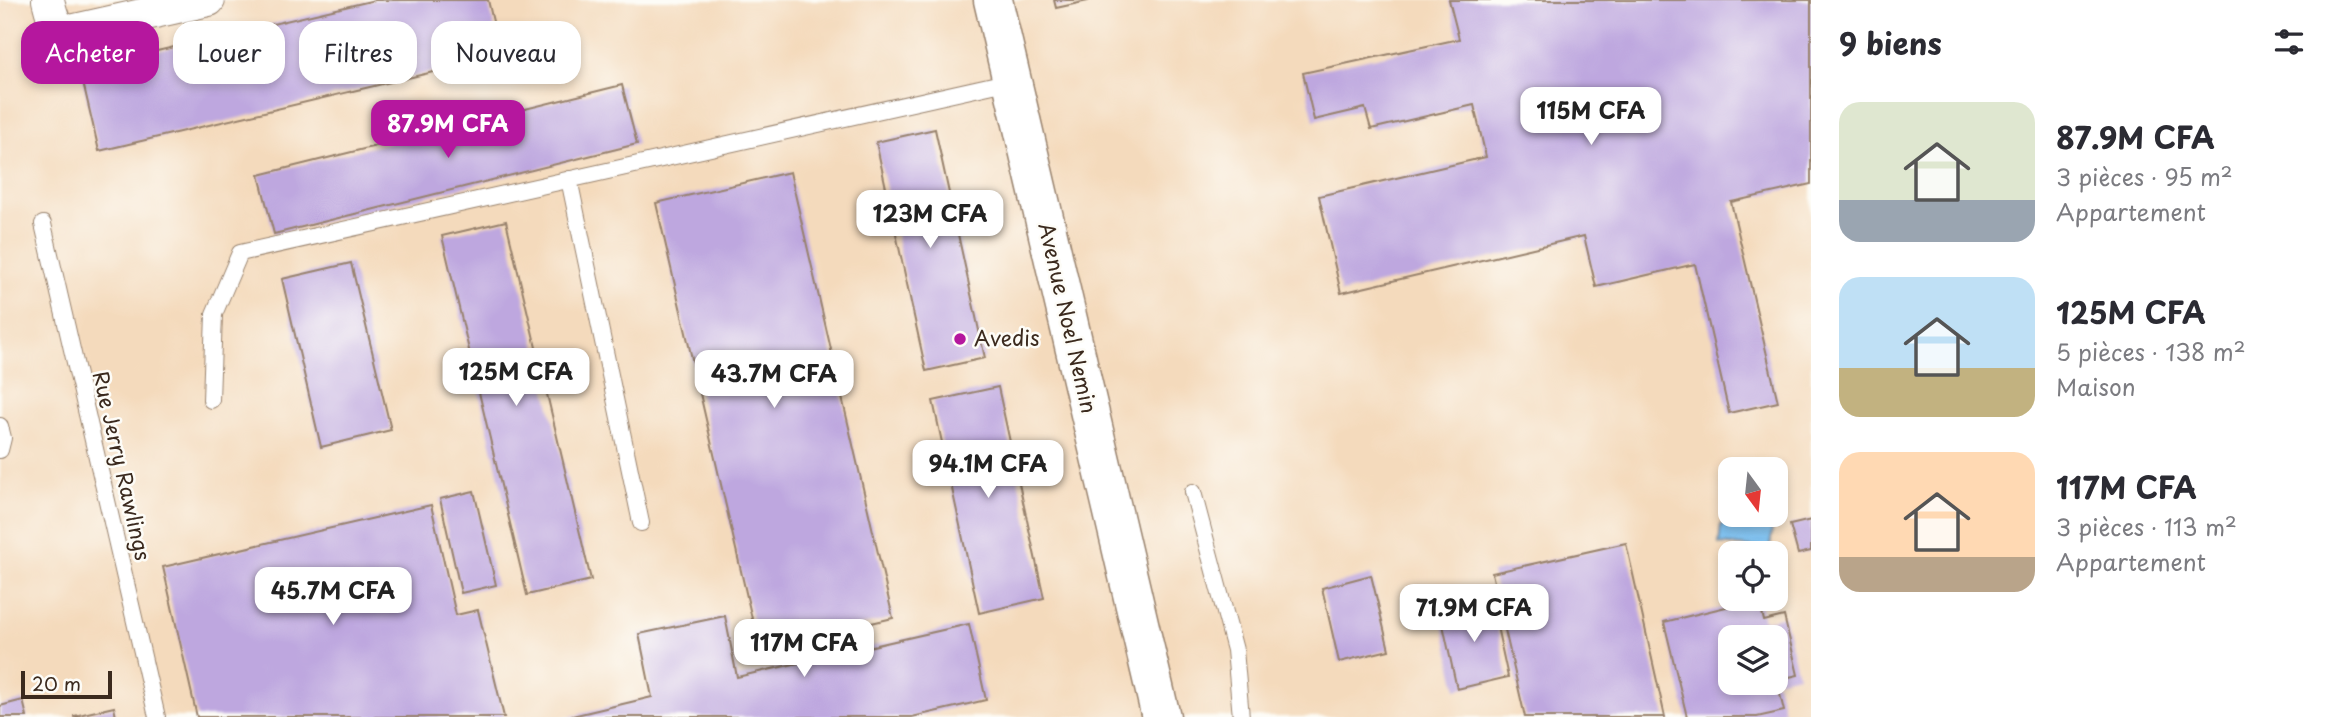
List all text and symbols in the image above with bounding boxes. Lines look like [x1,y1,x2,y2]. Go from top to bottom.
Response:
text: 9 biens [1839,20,1942,65]
chip: Acheter [21,21,159,84]
chip: Louer [173,21,285,84]
chip: Filtres [299,21,417,84]
chip: Nouveau [431,21,581,84]
icon: filters [2270,23,2308,61]
pin: 115M CFA [1519,88,1663,147]
text: 115M CFA [1536,92,1646,127]
pin: 87.9M CFA [368,100,528,160]
text: 87.9M CFA [387,105,509,140]
text: 87.9M CFA [2056,114,2215,159]
icon: home [1895,130,1979,214]
text: 3 pièces · 95 m² [2056,159,2233,194]
pin: 123M CFA [858,190,1002,250]
text: Appartement [2056,194,2206,229]
text: 123M CFA [872,195,988,230]
street label: Avenue Noel Nemin [1031,219,1106,416]
text: 125M CFA [2056,289,2206,334]
icon: home [1895,305,1979,389]
place label: Avedis [974,321,1040,353]
marker: Avedis [952,331,968,347]
text: 5 pièces · 138 m² [2056,334,2246,369]
pin: 125M CFA [444,348,588,408]
pin: 43.7M CFA [694,350,854,410]
text: 125M CFA [459,353,573,388]
text: 43.7M CFA [711,355,837,390]
street label: Rue Jerry Rawlings [86,368,160,563]
text: Maison [2056,369,2136,404]
pin: 94.1M CFA [908,440,1068,500]
text: 94.1M CFA [928,445,1048,480]
north arrow [1718,457,1788,527]
map controls [1718,457,1788,695]
text: 117M CFA [2056,464,2197,509]
icon: home [1895,480,1979,564]
text: 3 pièces · 113 m² [2056,509,2237,544]
button: locate [1718,541,1788,611]
text: Appartement [2056,544,2206,579]
pin: 45.7M CFA [253,568,413,627]
text: 45.7M CFA [271,572,395,607]
pin: 71.9M CFA [1394,584,1554,644]
text: 71.9M CFA [1416,589,1532,624]
pin: 117M CFA [732,620,876,679]
text: 117M CFA [750,624,858,659]
button: layers [1718,625,1788,695]
scale bar [21,668,112,700]
text: 20 m [32,669,81,697]

